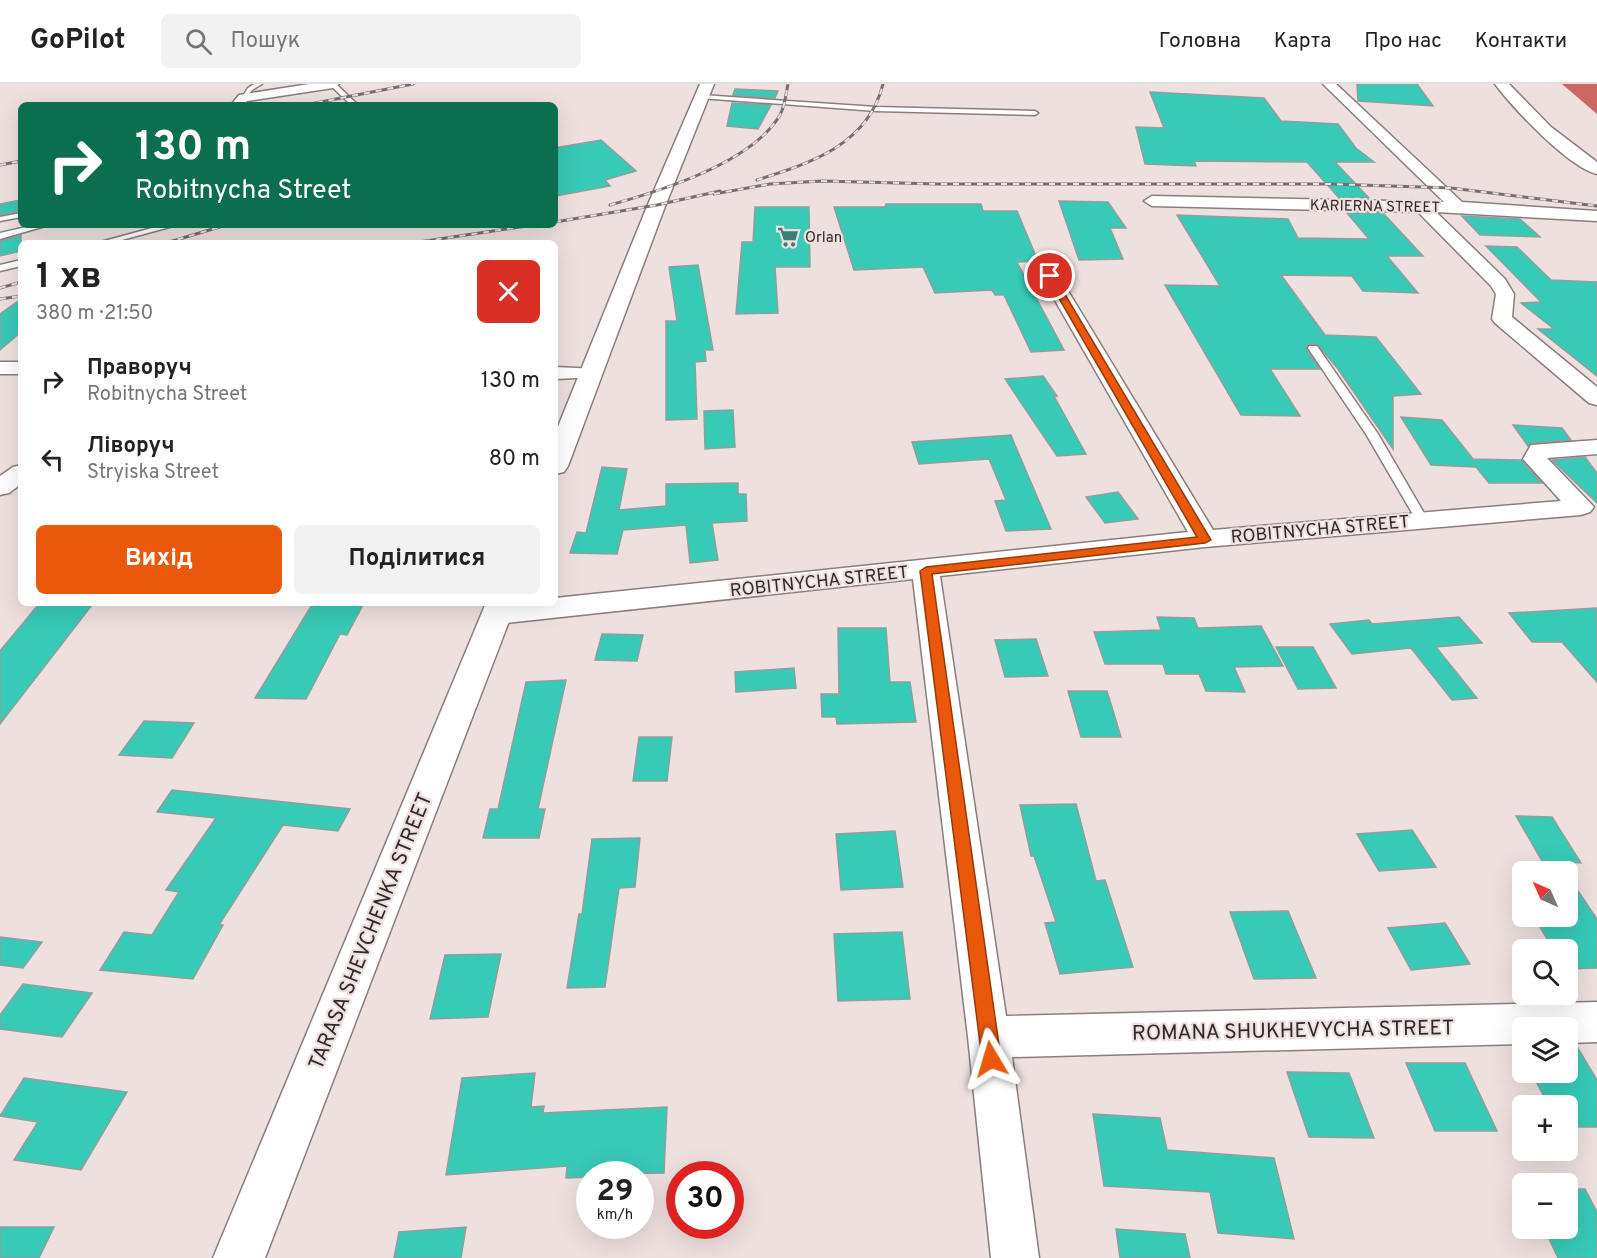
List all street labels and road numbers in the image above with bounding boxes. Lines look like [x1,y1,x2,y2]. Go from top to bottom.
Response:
street label: KARIERNA STREET [1310,197,1440,218]
street label: ROBITNYCHA STREET [1230,511,1411,550]
street label: ROBITNYCHA STREET [729,562,910,603]
street label: TARASA SHEVCHENKA STREET [303,789,439,1074]
street label: ROMANA SHUKHEVYCHA STREET [1132,1015,1454,1048]

